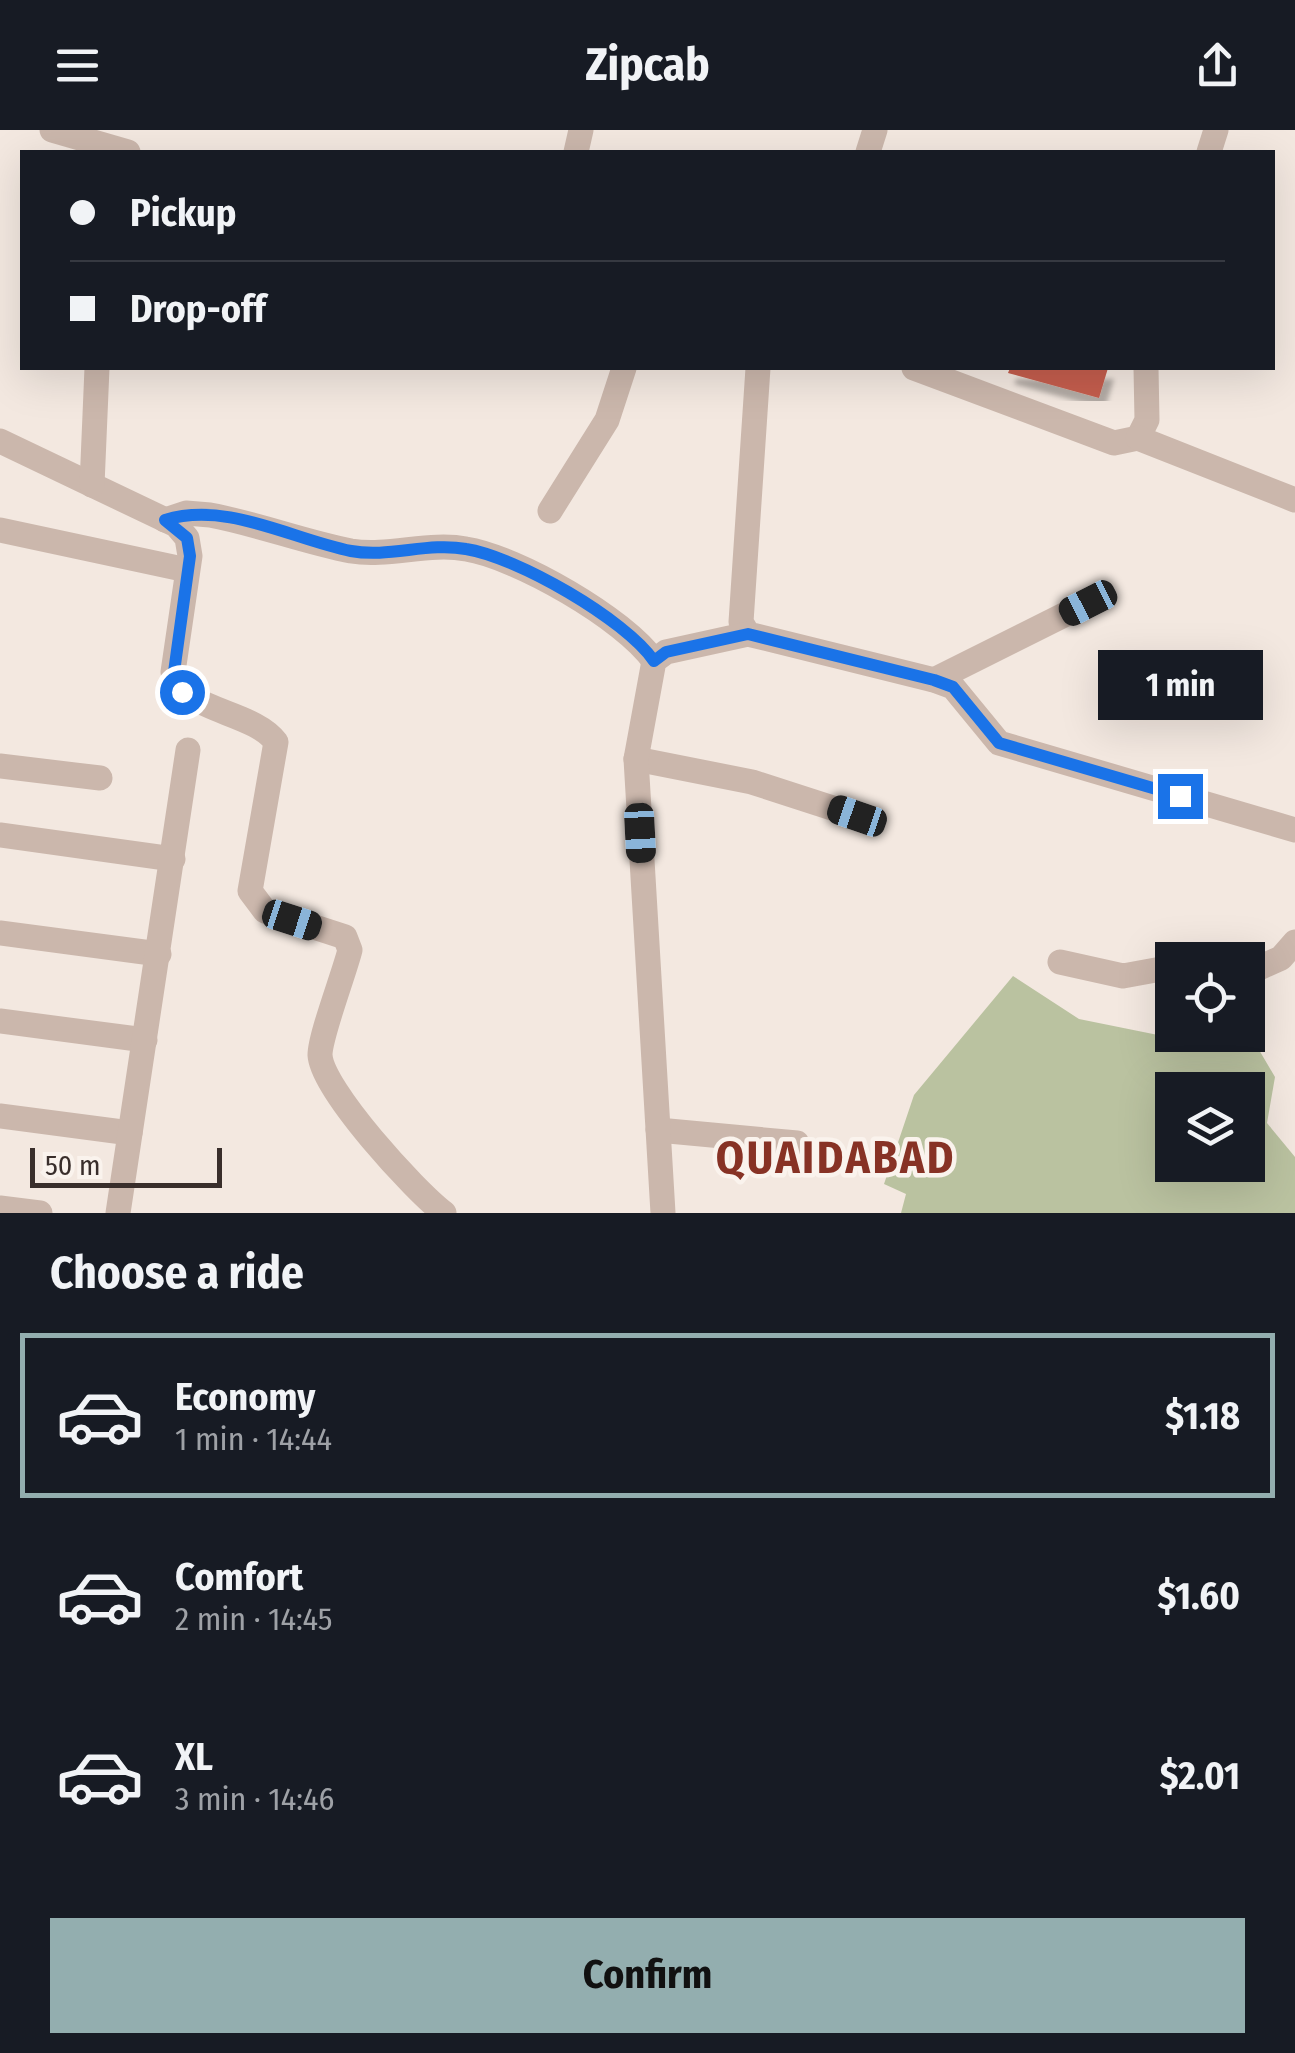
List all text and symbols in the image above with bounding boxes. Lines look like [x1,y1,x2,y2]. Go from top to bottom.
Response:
icon: menu [50,38,105,93]
text: Zipcab [585,38,710,92]
icon: share [1190,38,1245,93]
text: Pickup [130,190,236,236]
text: Drop-off [130,286,266,332]
car [1054,576,1122,630]
callout: 1 min [1098,651,1262,721]
text: 1 min [1146,666,1215,704]
route start [160,670,205,715]
route end [1158,774,1203,819]
car [824,792,890,840]
car [623,802,657,864]
car [259,896,325,944]
map controls [1155,942,1265,1182]
button: locate [1155,942,1265,1052]
button: layers [1155,1072,1265,1182]
district label: QUAIDABAD [716,1131,956,1185]
scale bar [30,1143,222,1188]
text: 50 m [45,1149,101,1182]
text: Choose a ride [50,1246,304,1300]
icon: car [55,1371,145,1461]
text: Economy [175,1374,315,1420]
text: $1.18 [1165,1393,1240,1439]
text: 1 min · 14:44 [175,1420,332,1458]
icon: car [55,1551,145,1641]
text: Comfort [175,1554,303,1600]
text: $1.60 [1157,1573,1240,1619]
text: 2 min · 14:45 [175,1600,332,1638]
icon: car [55,1731,145,1821]
text: XL [175,1734,213,1780]
text: $2.01 [1160,1753,1240,1799]
text: 3 min · 14:46 [175,1780,334,1818]
button: Confirm [50,1918,1245,2033]

